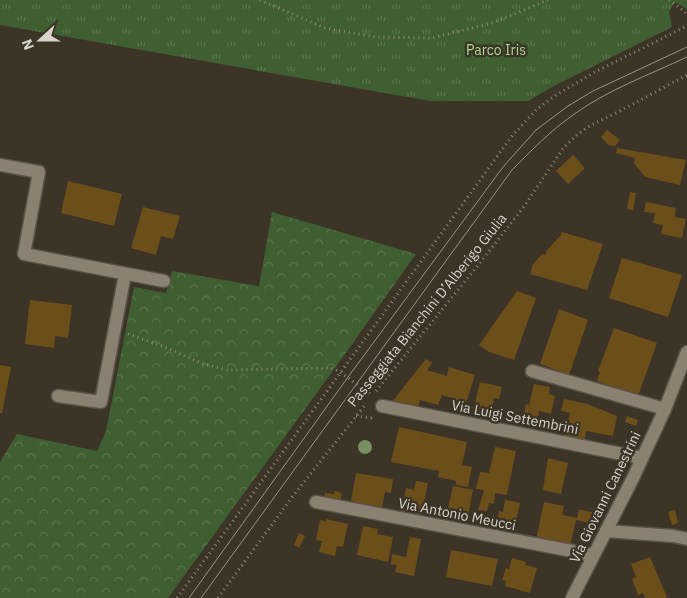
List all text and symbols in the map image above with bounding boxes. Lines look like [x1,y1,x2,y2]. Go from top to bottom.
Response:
north arrow [15,15,65,65]
text: N [18,37,38,53]
park label: Parco Iris [466,41,526,59]
street label: Passeggiata Bianchini D’Alberigo Giulia [343,209,511,410]
street label: Via Luigi Settembrini [450,396,580,438]
street label: Via Giovanni Canestrini [565,428,645,566]
street label: Via Antonio Meucci [397,494,517,534]

